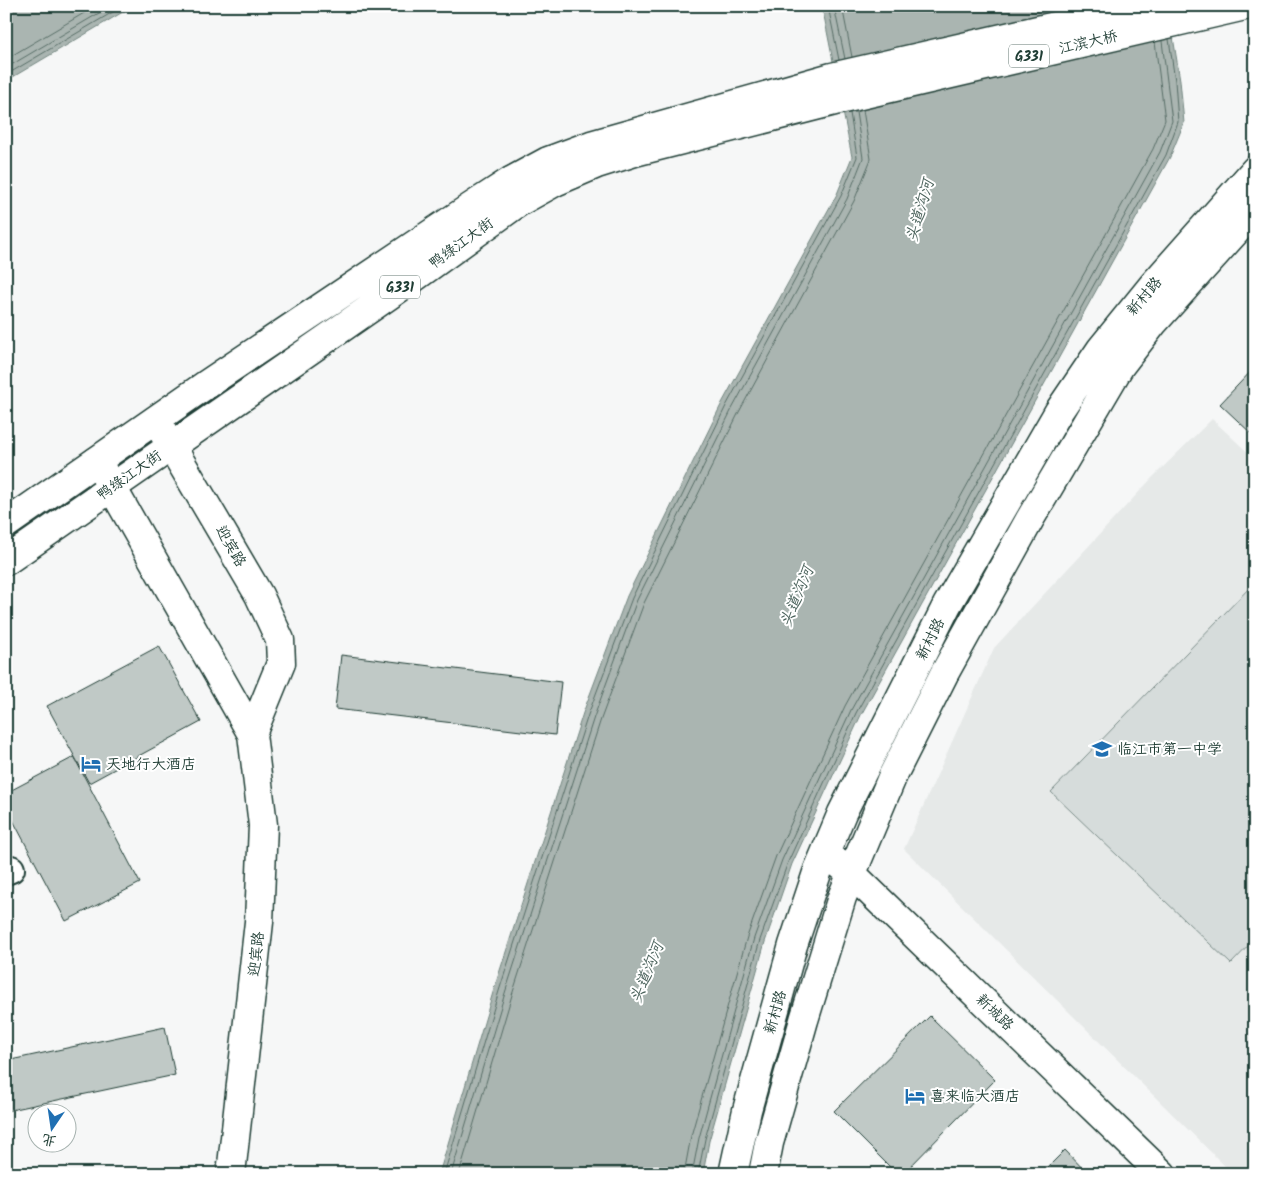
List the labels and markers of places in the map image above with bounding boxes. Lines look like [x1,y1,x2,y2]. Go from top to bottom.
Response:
school or university icon: 临江市第一中学 [1091,738,1113,760]
place label: 临江市第一中学 [1117,738,1222,762]
hotel icon: 天地行大酒店 [80,753,102,775]
place label: 天地行大酒店 [106,753,196,777]
hotel icon: 喜来临大酒店 [904,1085,926,1107]
place label: 喜来临大酒店 [930,1085,1020,1109]

